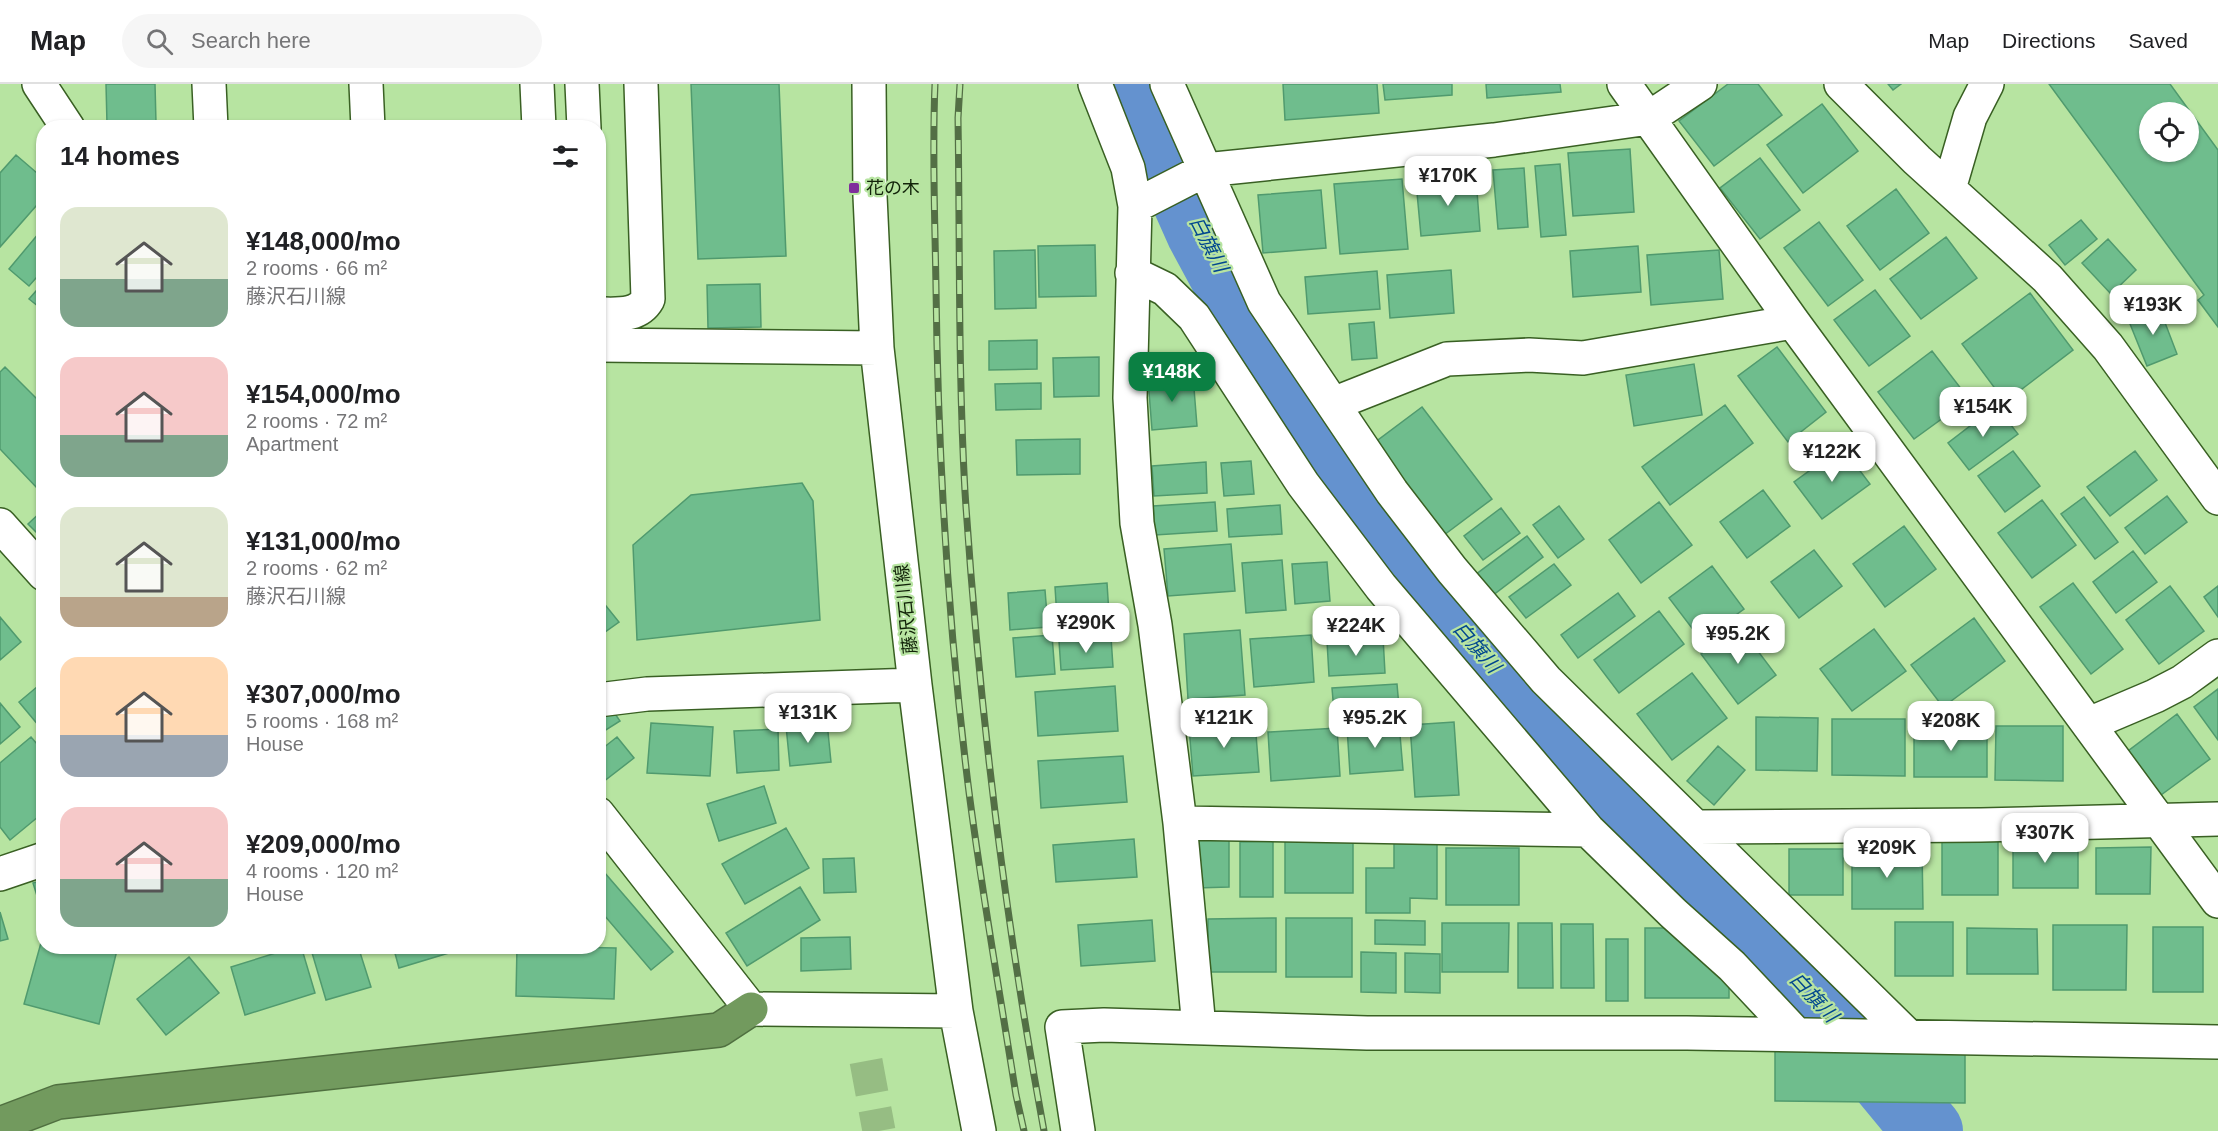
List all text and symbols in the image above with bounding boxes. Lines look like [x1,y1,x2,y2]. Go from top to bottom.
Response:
search box [122,14,542,68]
text: Map [30,25,86,56]
icon: search [143,25,176,58]
text: Search here [191,28,311,53]
text: Map [1928,29,1969,52]
text: Directions [2002,29,2095,52]
text: Saved [2128,29,2188,52]
map controls [2139,102,2199,162]
button: locate [2139,102,2199,162]
icon: filters [549,140,582,173]
text: 14 homes [60,141,180,171]
pin: ¥170K [1406,156,1490,207]
text: ¥170K [1419,164,1477,186]
place label: 花の木 [866,178,920,198]
marker: 花の木 [847,181,861,195]
water label: 白旗川 [1186,212,1233,278]
text: ¥148,000/mo [246,226,401,256]
icon: home [108,231,180,303]
text: 2 rooms · 66 m² [246,257,387,279]
text: 藤沢石川線 [246,285,346,307]
pin: ¥193K [2111,285,2195,336]
text: ¥193K [2124,293,2182,315]
pin: ¥148K [1130,352,1214,403]
text: ¥148K [1143,360,1201,382]
text: ¥154,000/mo [246,379,401,409]
icon: home [108,381,180,453]
pin: ¥154K [1941,387,2025,438]
text: ¥154K [1954,395,2012,417]
text: 2 rooms · 72 m² [246,410,387,432]
pin: ¥122K [1790,432,1874,483]
text: Apartment [246,433,338,455]
text: ¥122K [1803,440,1861,462]
text: ¥131,000/mo [246,526,401,556]
icon: home [108,531,180,603]
text: 2 rooms · 62 m² [246,557,387,579]
street label: 藤沢石川線 [891,563,921,655]
text: 藤沢石川線 [246,585,346,607]
pin: ¥290K [1044,603,1128,654]
pin: ¥224K [1314,606,1398,657]
text: ¥290K [1057,611,1115,633]
text: ¥224K [1327,614,1385,636]
pin: ¥95.2K [1689,614,1787,665]
water label: 白旗川 [1449,617,1506,678]
text: ¥95.2K [1706,622,1770,644]
text: ¥307,000/mo [246,679,401,709]
icon: home [108,681,180,753]
pin: ¥131K [766,693,850,744]
pin: ¥121K [1182,698,1266,749]
pin: ¥95.2K [1326,698,1424,749]
text: ¥131K [779,701,837,723]
pin: ¥208K [1909,701,1993,752]
text: ¥121K [1195,706,1253,728]
text: ¥95.2K [1343,706,1407,728]
text: ¥208K [1922,709,1980,731]
text: 5 rooms · 168 m² [246,710,398,732]
text: House [246,733,304,755]
pin: ¥307K [2003,813,2087,864]
text: ¥307K [2016,821,2074,843]
pin: ¥209K [1845,828,1929,879]
text: ¥209,000/mo [246,829,401,859]
icon: home [108,831,180,903]
text: ¥209K [1858,836,1916,858]
text: 4 rooms · 120 m² [246,860,398,882]
text: House [246,883,304,905]
water label: 白旗川 [1785,968,1844,1028]

